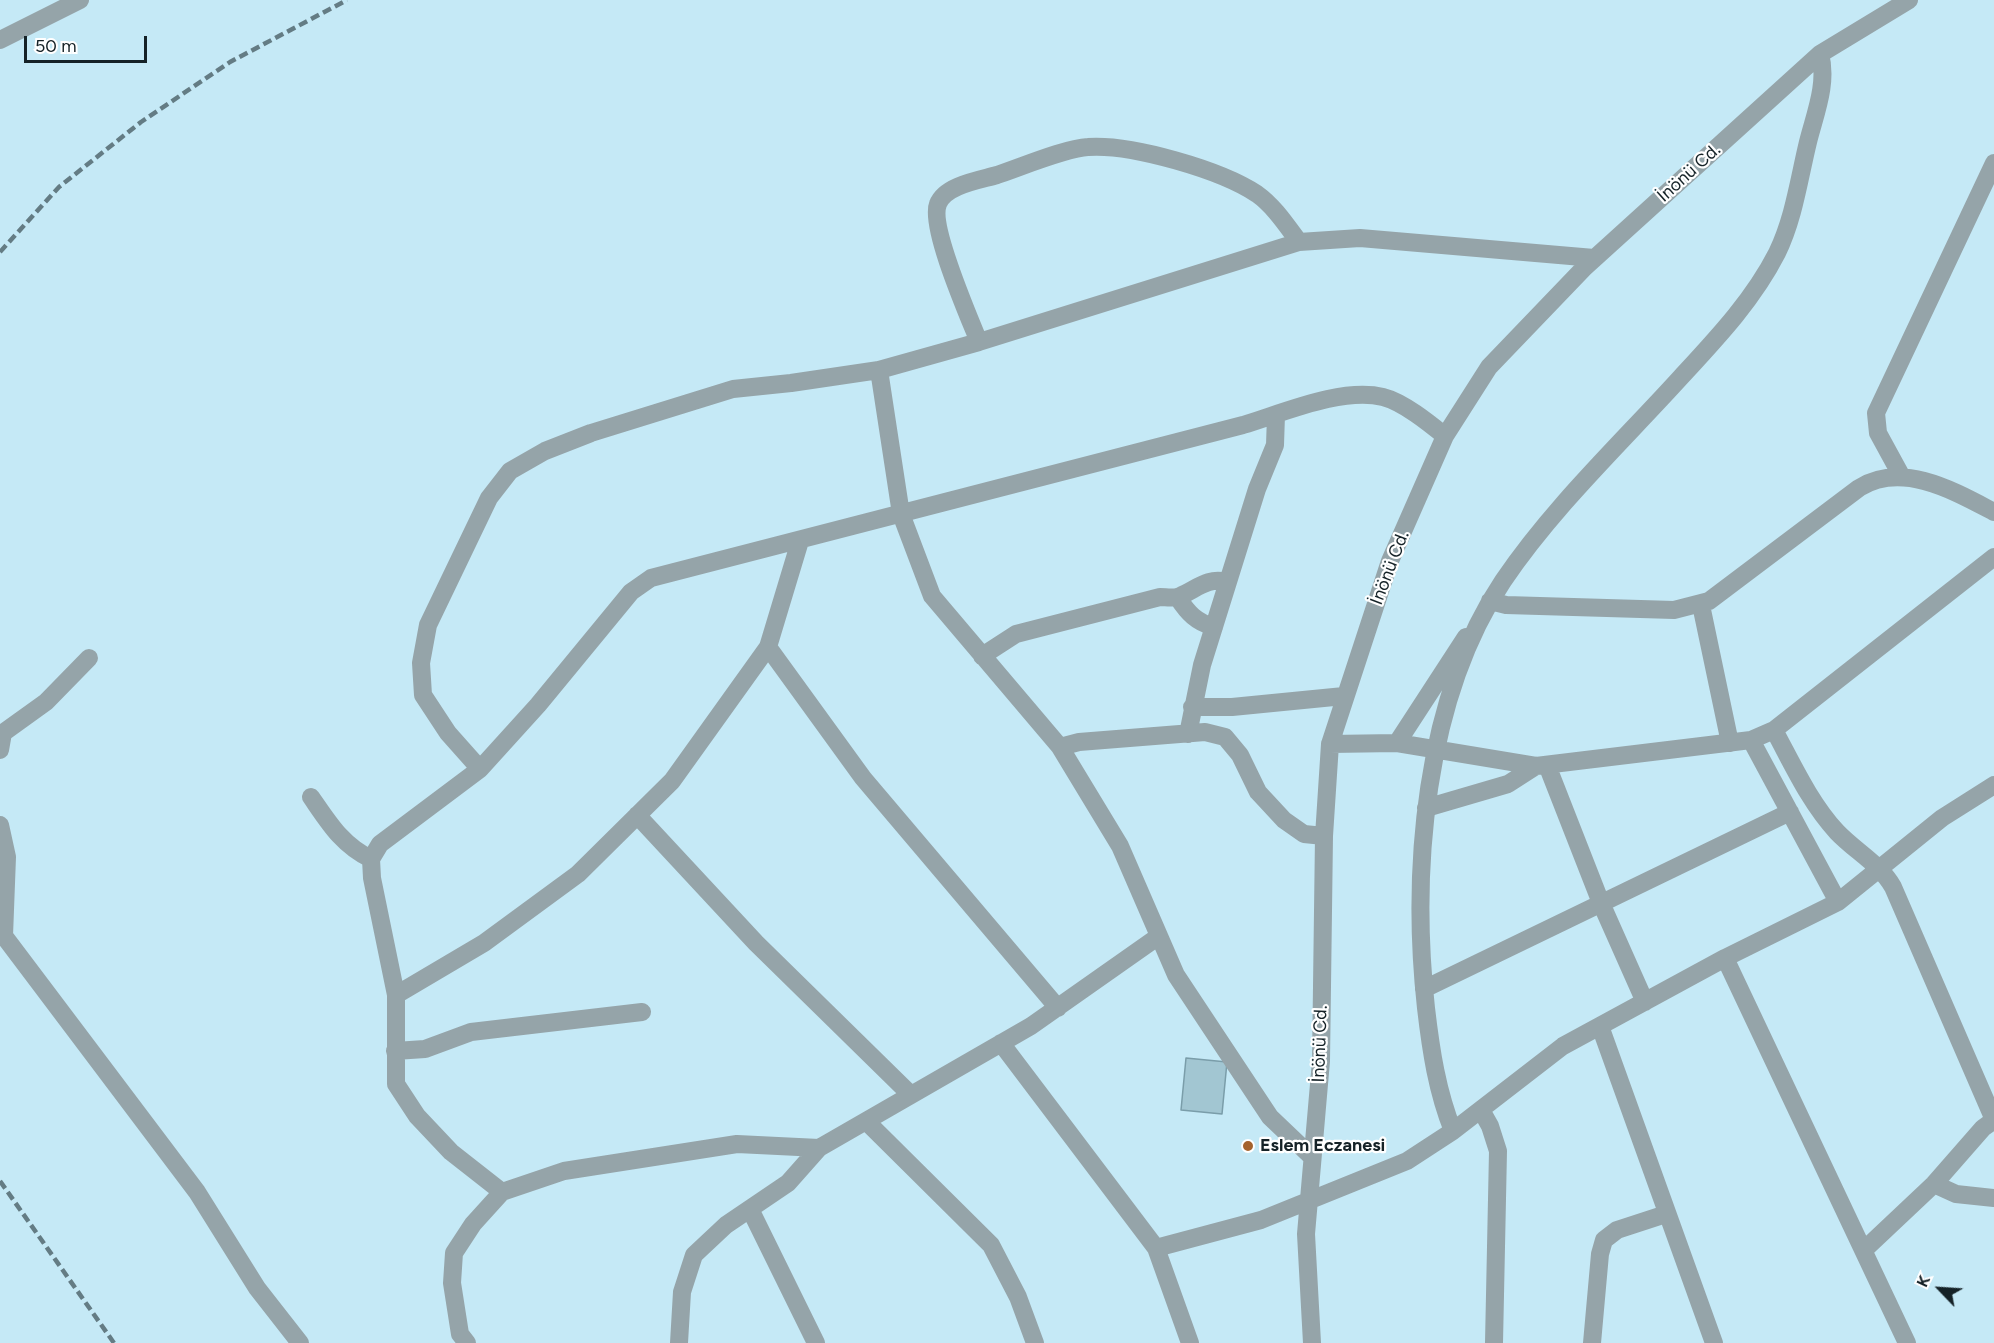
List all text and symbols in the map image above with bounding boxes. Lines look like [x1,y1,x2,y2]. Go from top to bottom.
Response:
scale bar [27,24,150,62]
text: 50 m [35,35,77,57]
street label: İnönü Cd. [1653,139,1725,207]
street label: İnönü Cd. [1366,528,1414,608]
street label: İnönü Cd. [1308,1005,1332,1083]
place label: Eslem Eczanesi [1260,1135,1385,1157]
marker: Eslem Eczanesi [1241,1139,1255,1153]
north arrow [1910,1259,1970,1319]
text: K [1912,1272,1934,1290]

